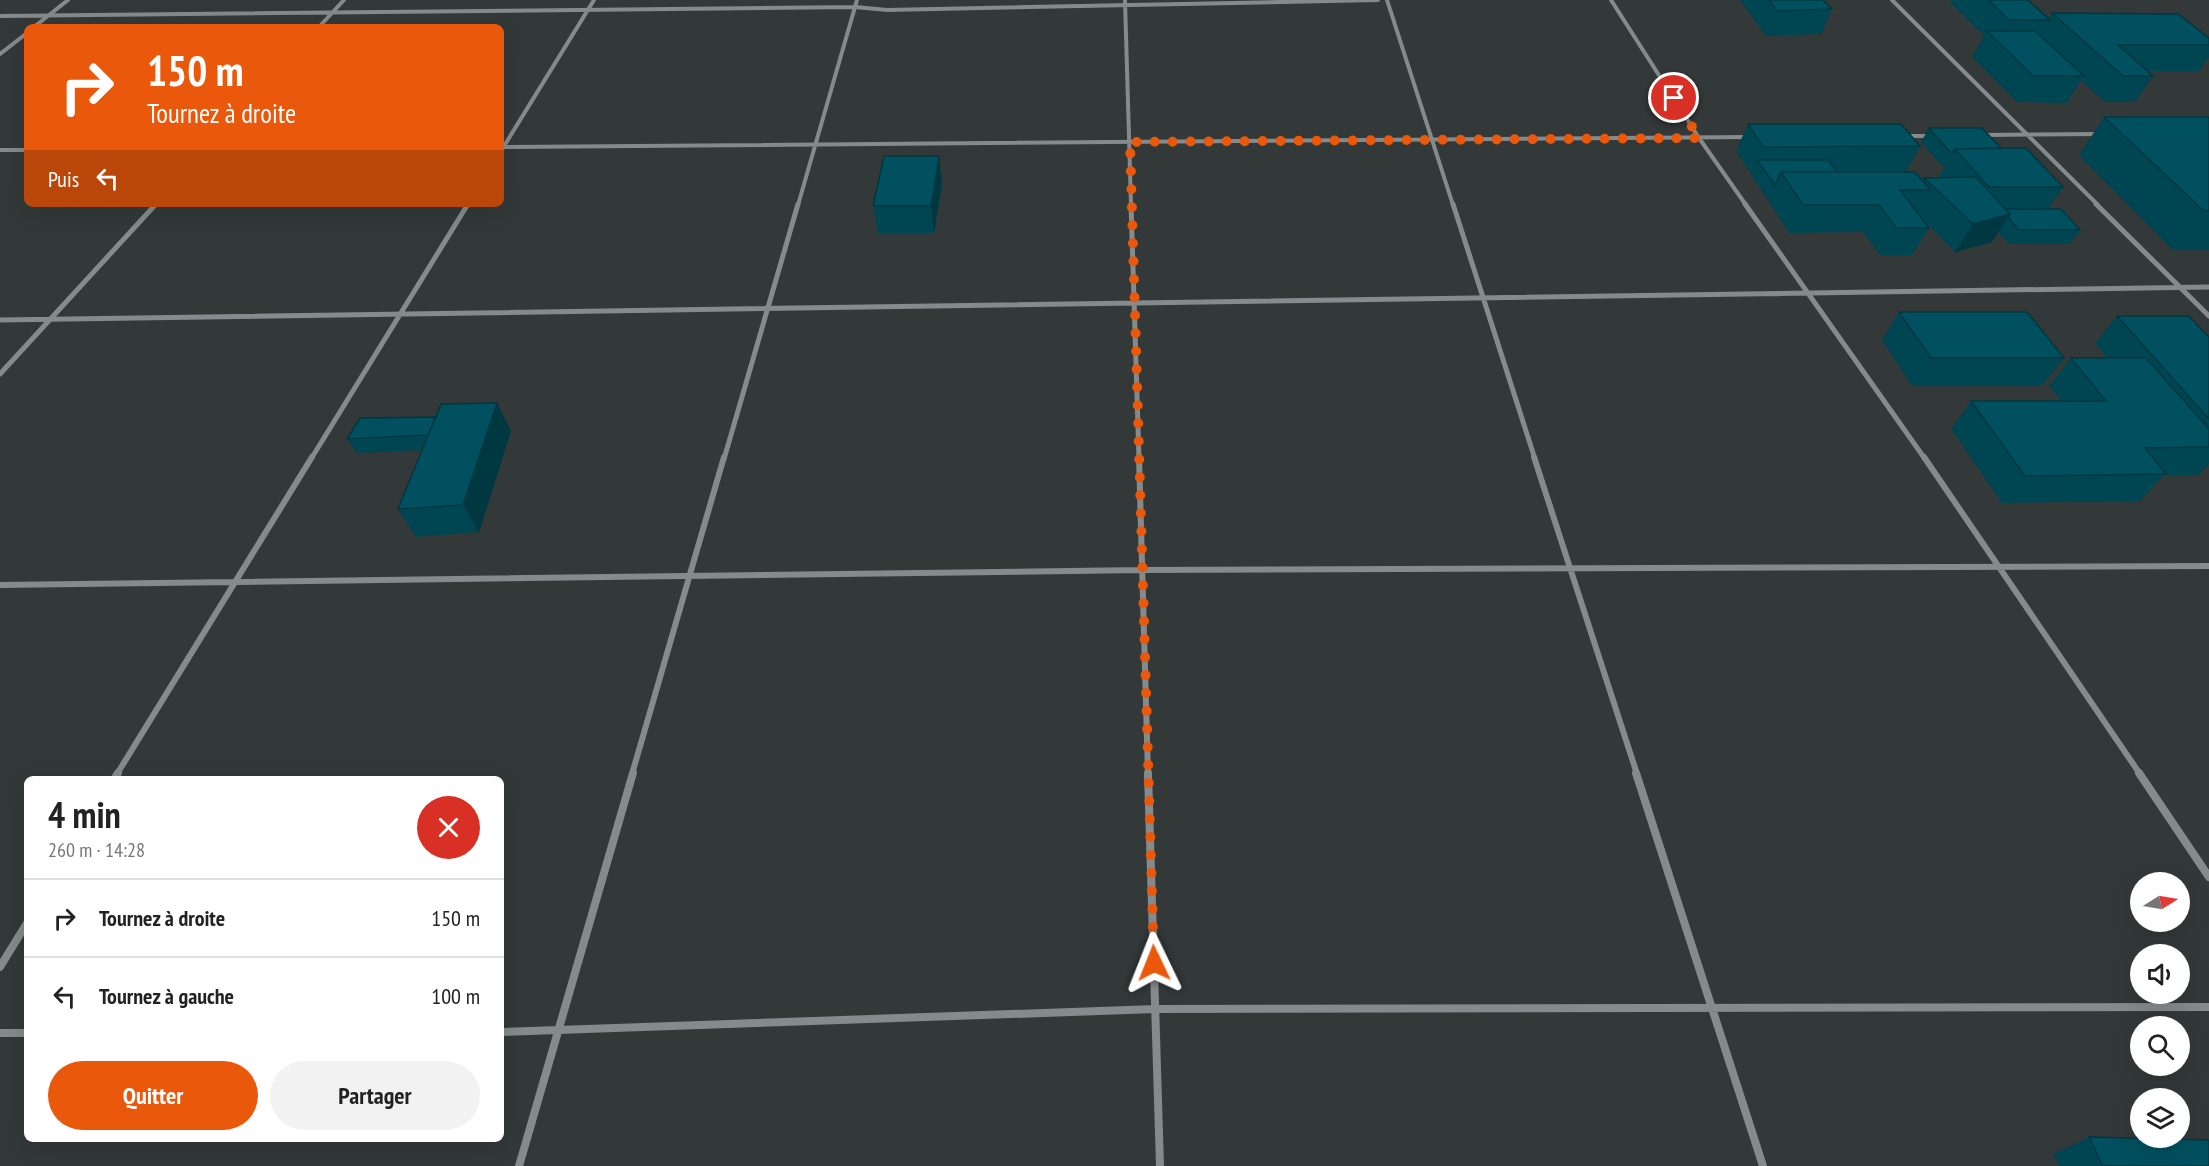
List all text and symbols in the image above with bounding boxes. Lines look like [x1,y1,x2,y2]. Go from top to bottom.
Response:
text: 150 m [147,43,244,98]
icon: right [48,48,126,126]
pin [1648,72,1699,123]
icon: arrive [1657,81,1690,114]
text: Tournez à droite [147,96,296,130]
icon: left [91,162,124,195]
text: Puis [48,165,79,193]
text: 4 min [48,791,121,838]
button: close [417,796,480,859]
text: 260 m · 14:28 [48,837,145,863]
north arrow [2130,872,2190,932]
map controls [2130,872,2190,1148]
icon: right [48,902,81,935]
text: Tournez à droite [99,904,225,932]
text: 150 m [431,904,480,932]
position arrow [1122,931,1186,995]
button: sound [2130,944,2190,1004]
icon: left [48,980,81,1013]
text: Tournez à gauche [99,982,234,1010]
text: 100 m [431,982,480,1010]
button: search [2130,1016,2190,1076]
button: Quitter [48,1061,258,1130]
button: Partager [270,1061,480,1130]
button: layers [2130,1088,2190,1148]

